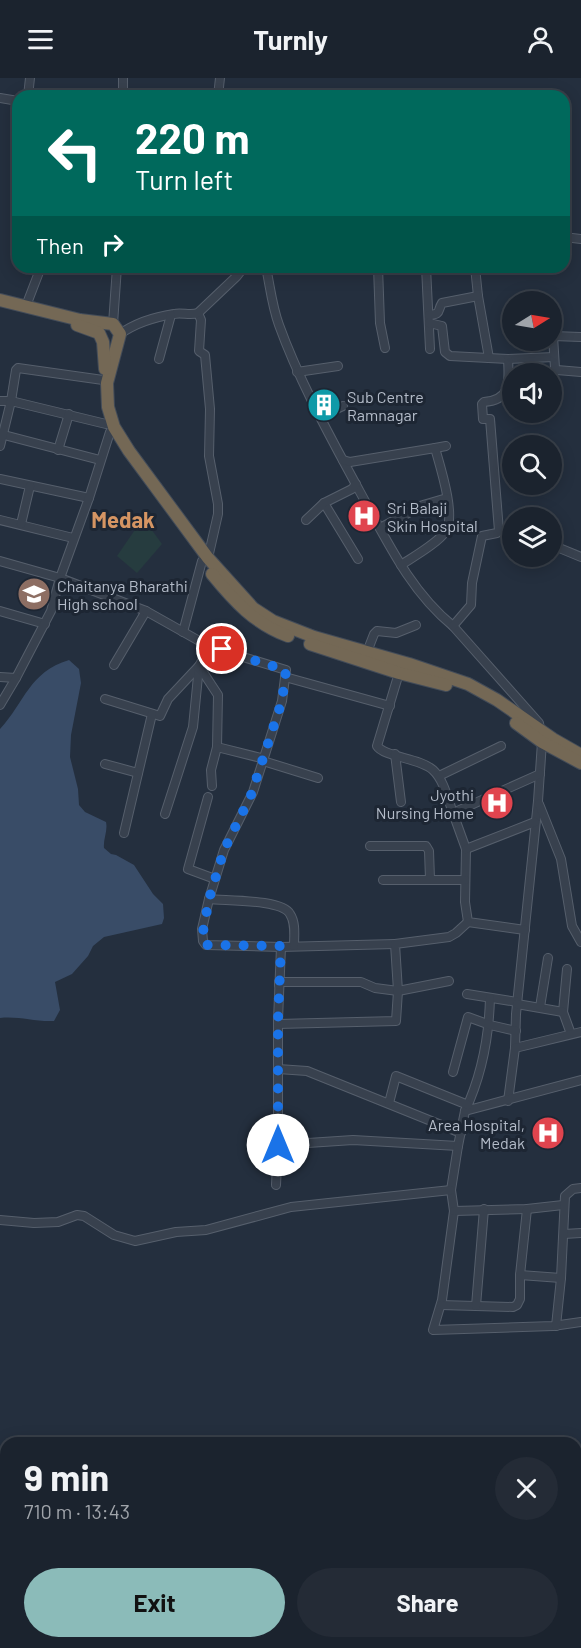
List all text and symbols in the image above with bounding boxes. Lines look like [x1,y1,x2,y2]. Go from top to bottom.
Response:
icon: menu [24,23,57,56]
text: Turnly [253,23,328,55]
icon: person [524,23,557,56]
text: 220 m [135,112,249,162]
icon: left [36,114,114,192]
text: Turn left [135,163,233,195]
icon: right [96,228,129,261]
text: Then [36,232,84,258]
north arrow [502,291,562,351]
map controls [502,291,562,567]
button: sound [502,363,562,423]
building icon: Sub Centre Ramnagar [306,387,342,423]
place label: Sub Centre Ramnagar [347,387,424,424]
button: search [502,435,562,495]
hospital icon: Sri Balaji Skin Hospital [346,498,382,534]
place label: Sri Balaji Skin Hospital [387,498,478,535]
district label: Medak [91,506,155,532]
button: layers [502,507,562,567]
school or university icon: Chaitanya Bharathi High school [16,576,52,612]
place label: Chaitanya Bharathi High school [57,576,188,613]
pin [196,623,247,674]
icon: arrive [205,632,238,665]
place label: Jyothi Nursing Home [376,785,474,822]
hospital icon: Jyothi Nursing Home [479,785,515,821]
position arrow [246,1113,310,1177]
place label: Area Hospital, Medak [428,1115,525,1152]
hospital icon: Area Hospital, Medak [530,1115,566,1151]
text: 9 min [24,1455,109,1498]
button: close [495,1457,558,1520]
text: 710 m · 13:43 [24,1499,130,1523]
button: Exit [24,1568,285,1637]
button: Share [297,1568,558,1637]

